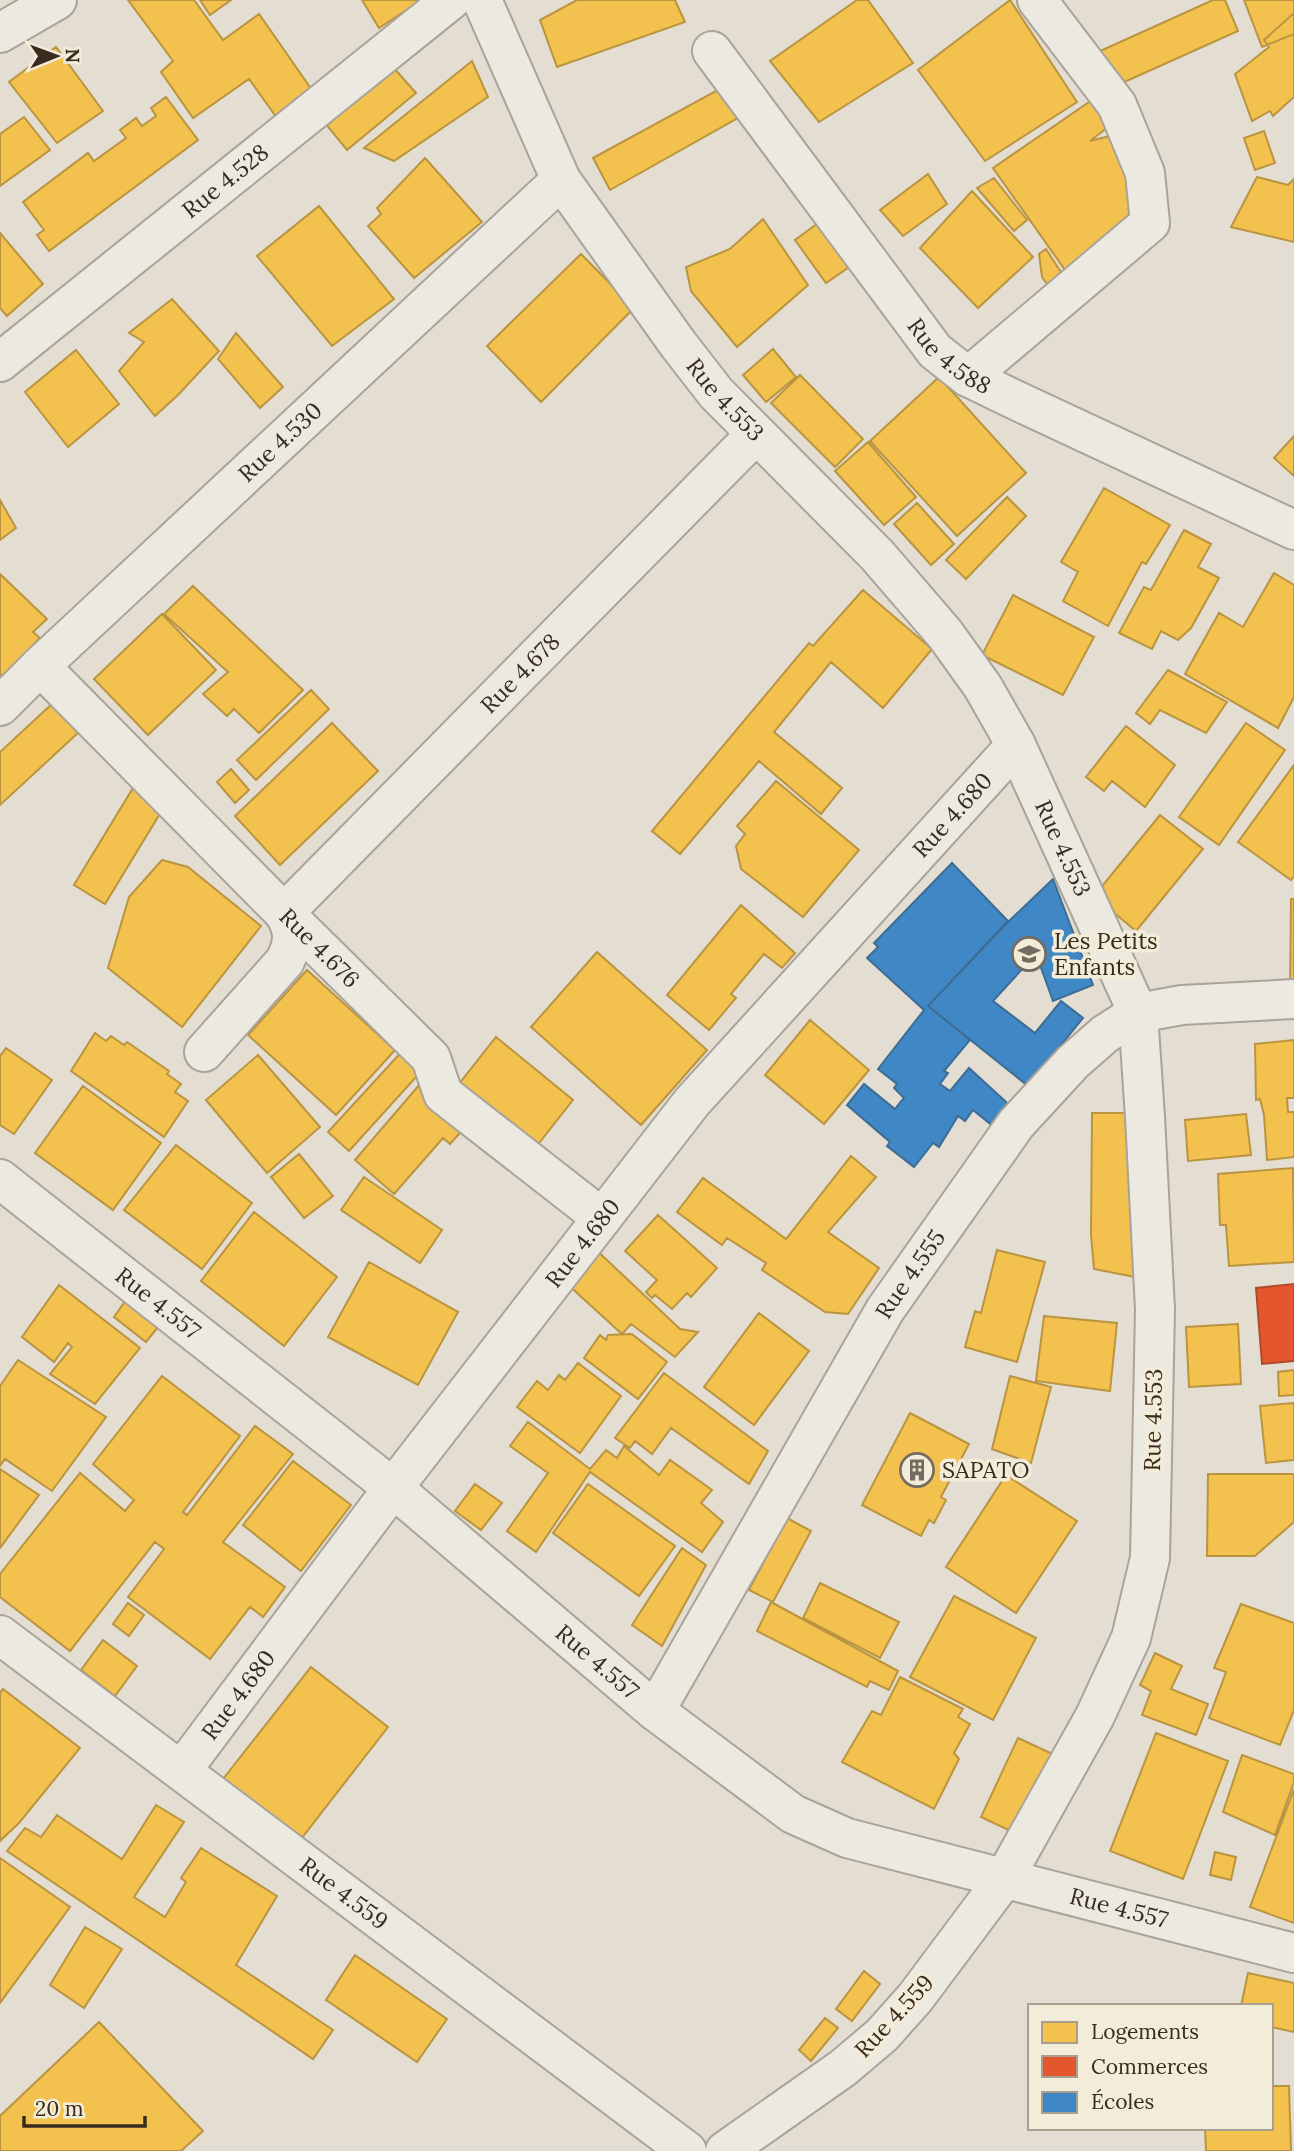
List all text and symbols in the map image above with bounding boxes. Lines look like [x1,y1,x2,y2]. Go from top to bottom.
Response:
north arrow [21,21,91,91]
text: N [61,48,85,64]
street label: Rue 4.528 [176,137,274,224]
street label: Rue 4.588 [901,312,996,400]
street label: Rue 4.553 [680,352,771,447]
street label: Rue 4.530 [232,395,328,488]
street label: Rue 4.678 [474,627,566,719]
street label: Rue 4.680 [906,766,998,863]
street label: Rue 4.553 [1029,795,1098,901]
street label: Rue 4.676 [273,902,366,994]
place label: Les Petits Enfants [1054,926,1158,981]
school or university icon: Les Petits Enfants [1010,935,1048,973]
street label: Rue 4.680 [539,1192,626,1293]
street label: Rue 4.555 [868,1224,951,1323]
street label: Rue 4.557 [110,1260,207,1346]
street label: Rue 4.553 [1137,1368,1168,1472]
building icon: SAPATO [898,1451,936,1489]
place label: SAPATO [942,1455,1029,1484]
street label: Rue 4.557 [550,1618,645,1705]
street label: Rue 4.680 [195,1644,281,1745]
street label: Rue 4.559 [294,1850,394,1935]
street label: Rue 4.557 [1067,1881,1172,1934]
street label: Rue 4.559 [848,1968,939,2063]
legend [1028,2004,1273,2130]
text: Logements [1091,2018,1199,2045]
text: Commerces [1091,2053,1208,2080]
scale bar [24,2084,145,2128]
text: Écoles [1091,2088,1154,2115]
text: 20 m [35,2095,84,2122]

